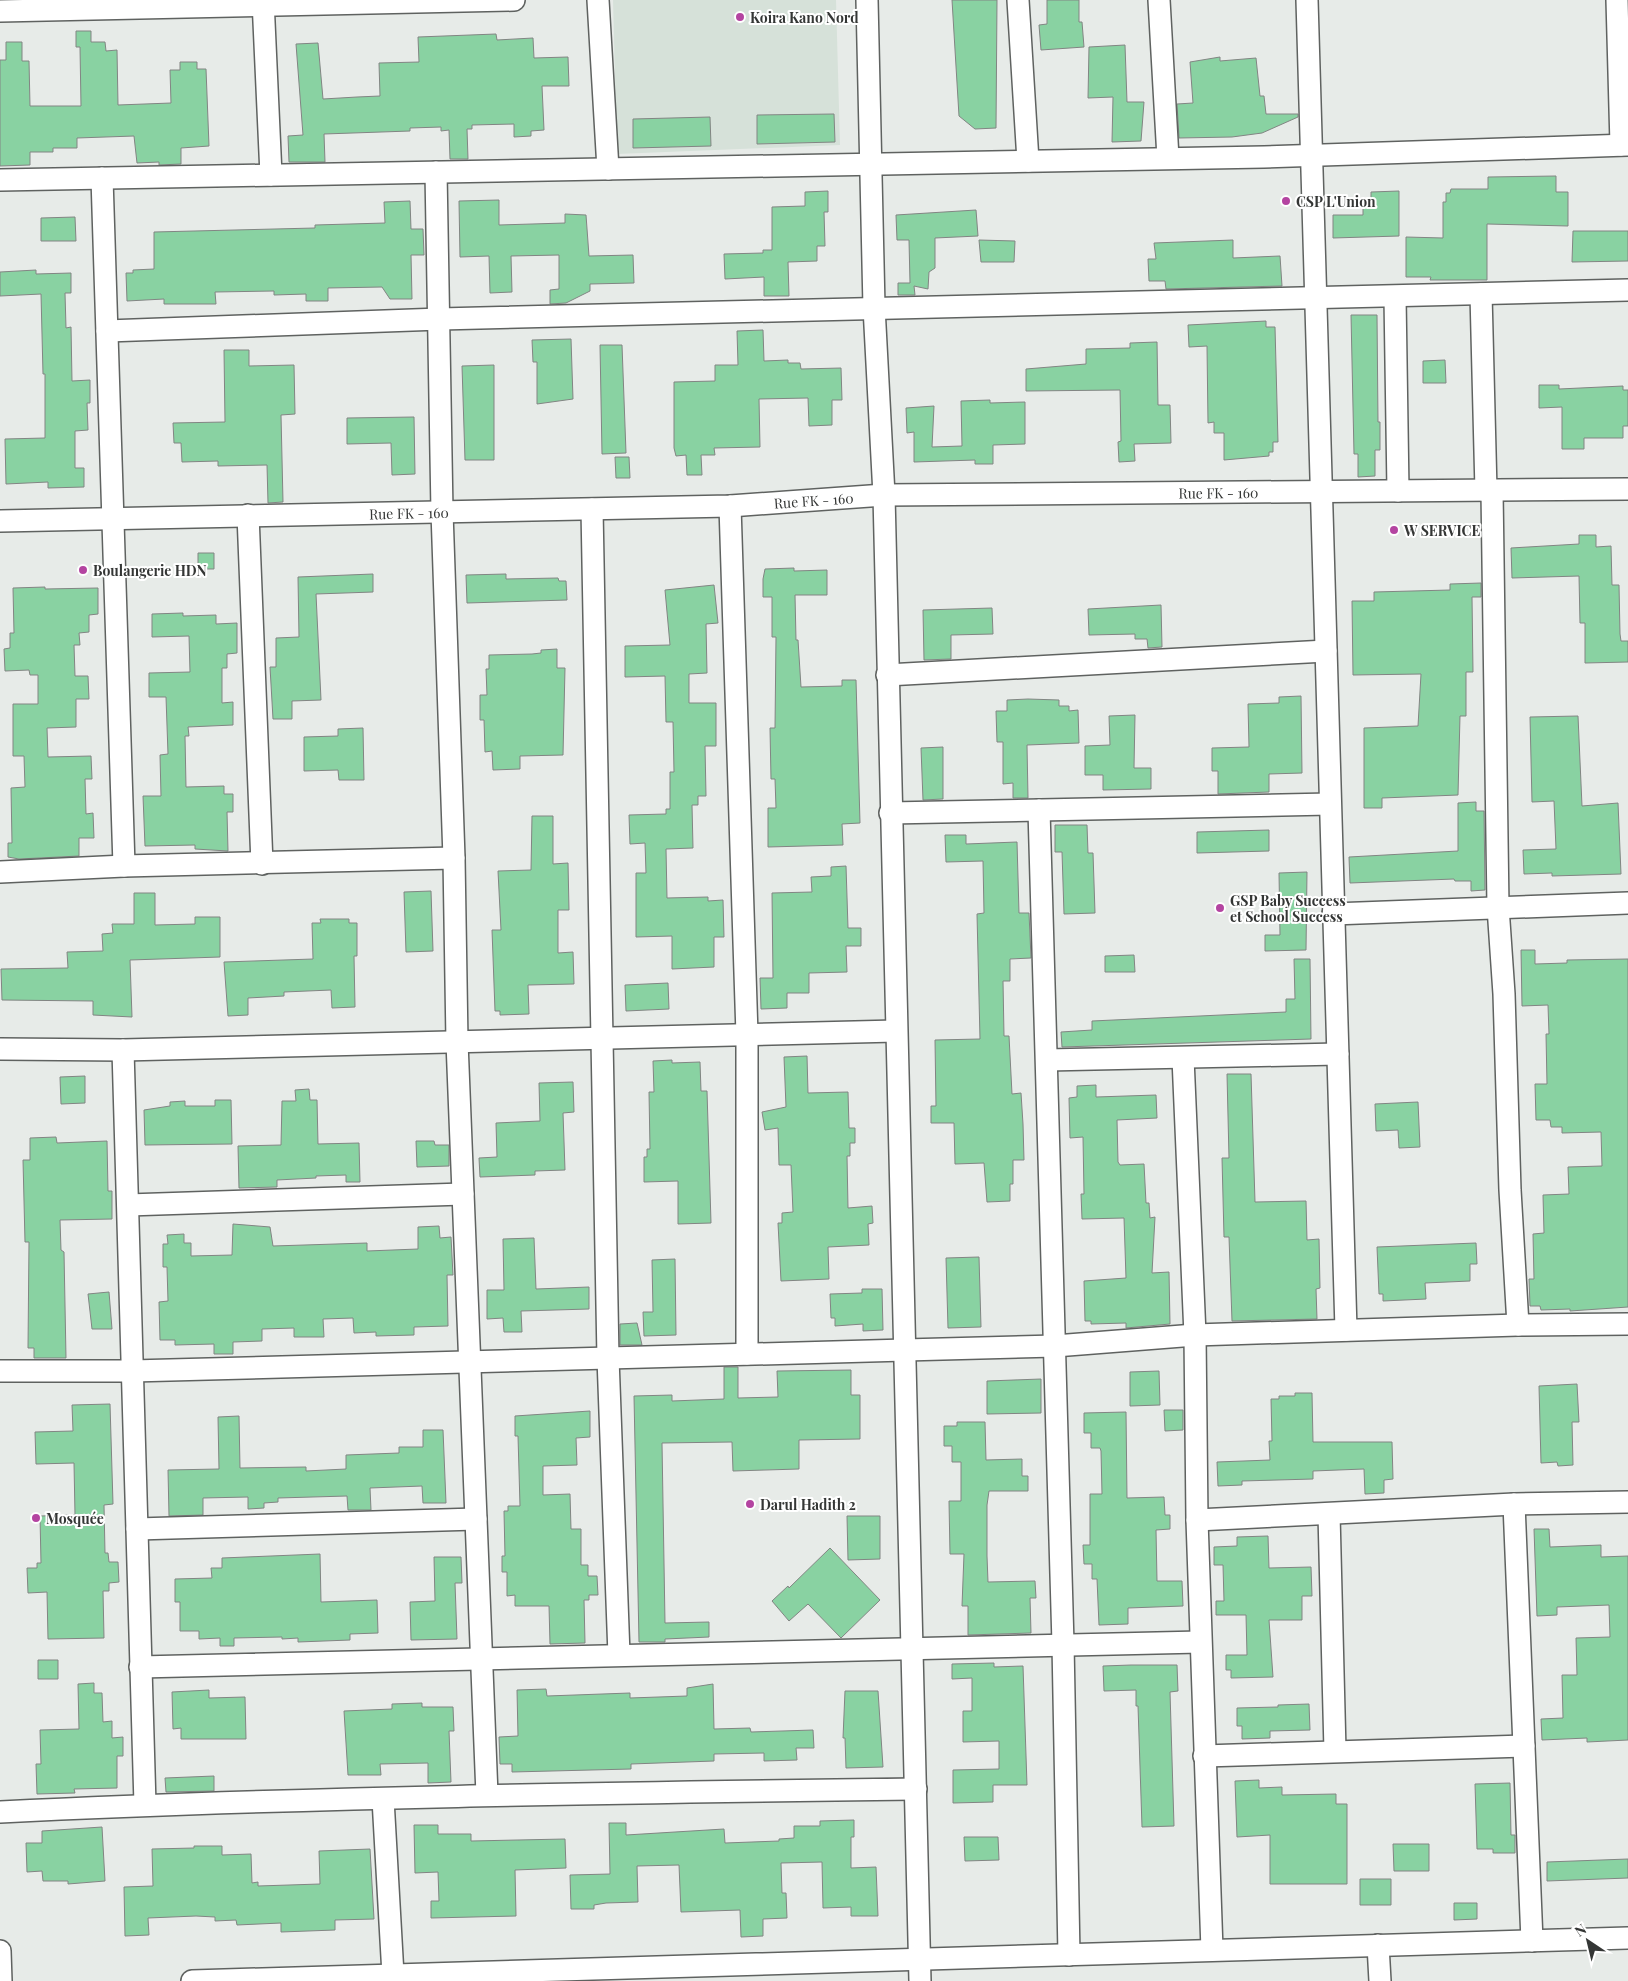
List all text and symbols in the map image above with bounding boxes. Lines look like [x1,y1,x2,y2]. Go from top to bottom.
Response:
place label: Koira Kano Nord [750,8,859,27]
marker: Koira Kano Nord [734,11,746,23]
place label: CSP L'Union [1296,192,1376,211]
marker: CSP L'Union [1280,195,1292,207]
street label: Rue FK - 160 [1178,482,1258,502]
street label: Rue FK - 160 [773,488,854,512]
street label: Rue FK - 160 [369,502,449,523]
place label: W SERVICE [1403,521,1480,540]
marker: W SERVICE [1388,524,1400,536]
place label: Boulangerie HDN [93,561,207,580]
marker: Boulangerie HDN [77,564,89,576]
place label: GSP Baby Success et School Success [1230,891,1346,926]
marker: GSP Baby Success et School Success [1214,902,1226,914]
place label: Darul Hadith 2 [760,1495,856,1514]
marker: Darul Hadith 2 [744,1498,756,1510]
place label: Mosquée [46,1509,104,1528]
marker: Mosquée [30,1512,42,1524]
north arrow [1563,1916,1613,1966]
text: N [1571,1919,1590,1941]

